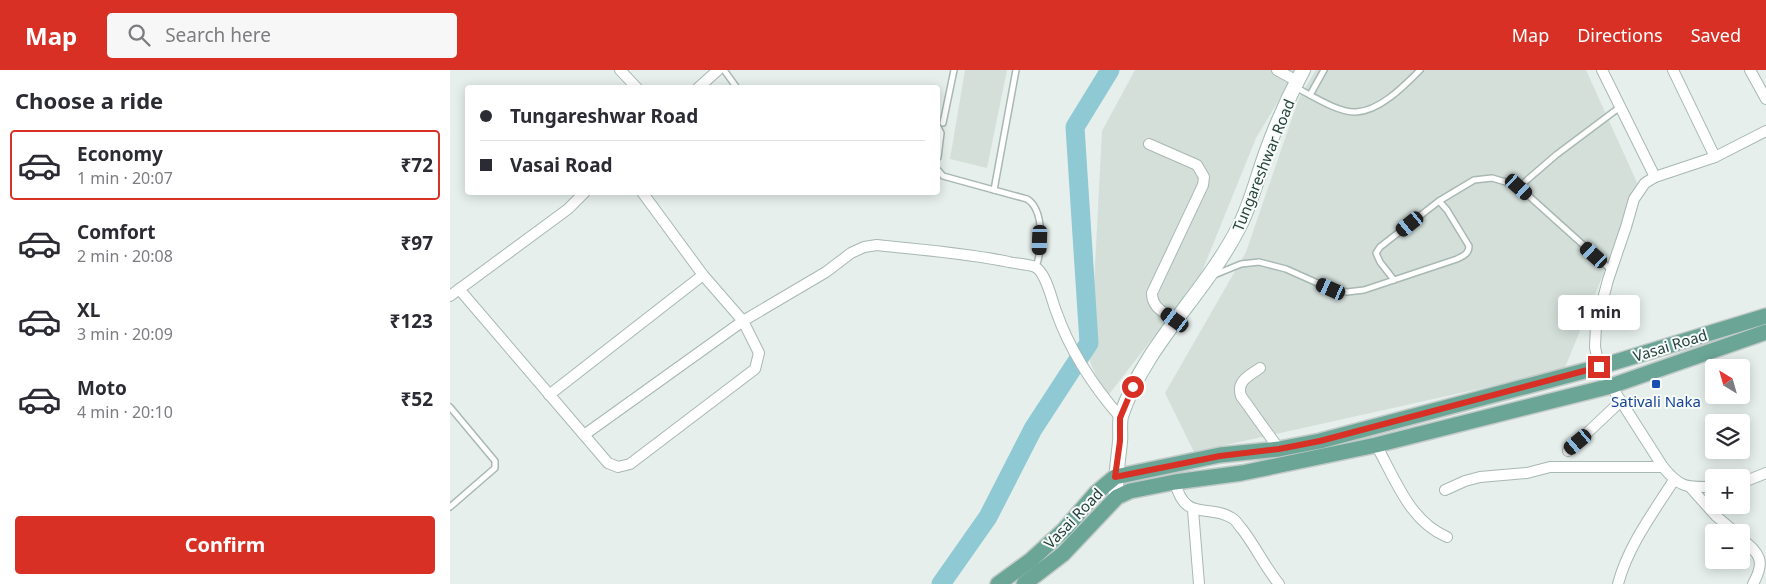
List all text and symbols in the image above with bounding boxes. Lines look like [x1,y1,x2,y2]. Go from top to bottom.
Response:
search box [107,13,457,58]
text: Map [25,19,77,52]
icon: search [125,21,153,49]
text: Search here [165,22,271,48]
text: Map [1512,23,1549,47]
text: Directions [1577,23,1663,47]
text: Saved [1691,23,1741,47]
text: Choose a ride [15,85,163,115]
street label: Tungareshwar Road [1227,96,1299,234]
text: Tungareshwar Road [510,103,698,129]
text: Economy [77,141,163,167]
icon: car [17,143,62,188]
text: ₹72 [400,152,433,178]
text: Vasai Road [510,152,613,178]
text: 1 min · 20:07 [77,167,173,189]
car [1502,171,1535,203]
car [1393,209,1426,239]
text: Comfort [77,219,156,245]
icon: car [17,221,62,266]
car [1031,225,1048,255]
text: ₹97 [400,230,433,256]
car [1577,239,1610,271]
text: 2 min · 20:08 [77,245,173,267]
car [1314,276,1347,302]
callout: 1 min [1558,294,1640,330]
text: XL [77,297,100,323]
icon: car [17,299,62,344]
text: 1 min [1577,301,1621,323]
car [1158,305,1191,335]
text: ₹123 [390,308,433,334]
text: 3 min · 20:09 [77,323,173,345]
street label: Vasai Road [1630,324,1710,366]
route end [1588,356,1610,378]
north arrow [1705,359,1750,404]
map controls [1705,359,1750,569]
text: Moto [77,375,127,401]
route start [1122,376,1144,398]
icon: car [17,377,62,422]
marker: Sativali Naka [1650,378,1662,390]
text: ₹52 [400,386,433,412]
place label: Sativali Naka [1611,391,1701,411]
text: 4 min · 20:10 [77,401,173,423]
button: layers [1705,414,1750,459]
car [1561,427,1594,457]
button: + [1705,469,1750,514]
street label: Vasai Road [1039,484,1107,552]
button: Confirm [15,516,435,574]
button: − [1705,524,1750,569]

